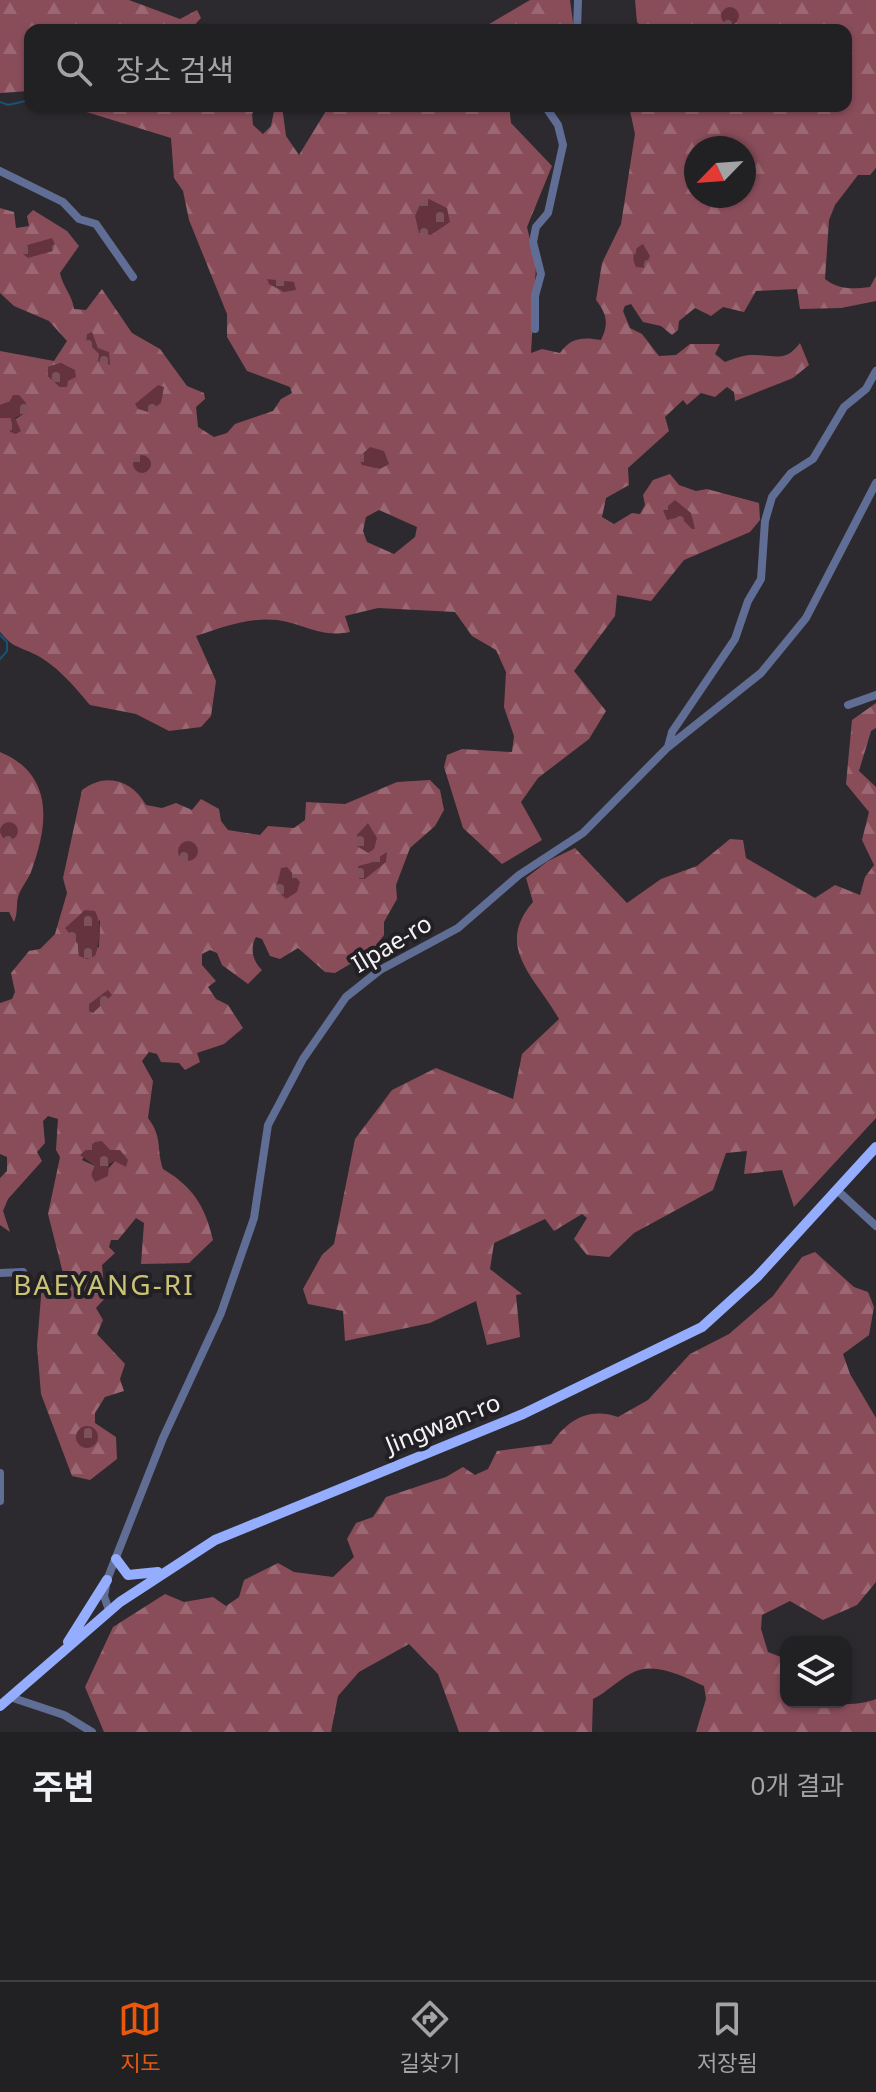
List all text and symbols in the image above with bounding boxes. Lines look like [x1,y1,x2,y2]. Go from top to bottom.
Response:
search box [24,24,852,112]
icon: search [52,46,96,90]
text: 장소 검색 [116,49,234,90]
north arrow [684,136,756,208]
street label: Ilpae-ro [345,906,437,979]
district label: BAEYANG-RI [13,1265,195,1303]
street label: Jingwan-ro [378,1385,505,1461]
map controls [780,1636,852,1708]
button: layers [780,1636,852,1708]
text: 주변 [32,1763,95,1809]
text: 0개 결과 [751,1767,844,1803]
tab: 지도 [118,1997,162,2077]
tab: 길찾기 [399,1997,460,2077]
tab: 저장됨 [697,1997,758,2077]

